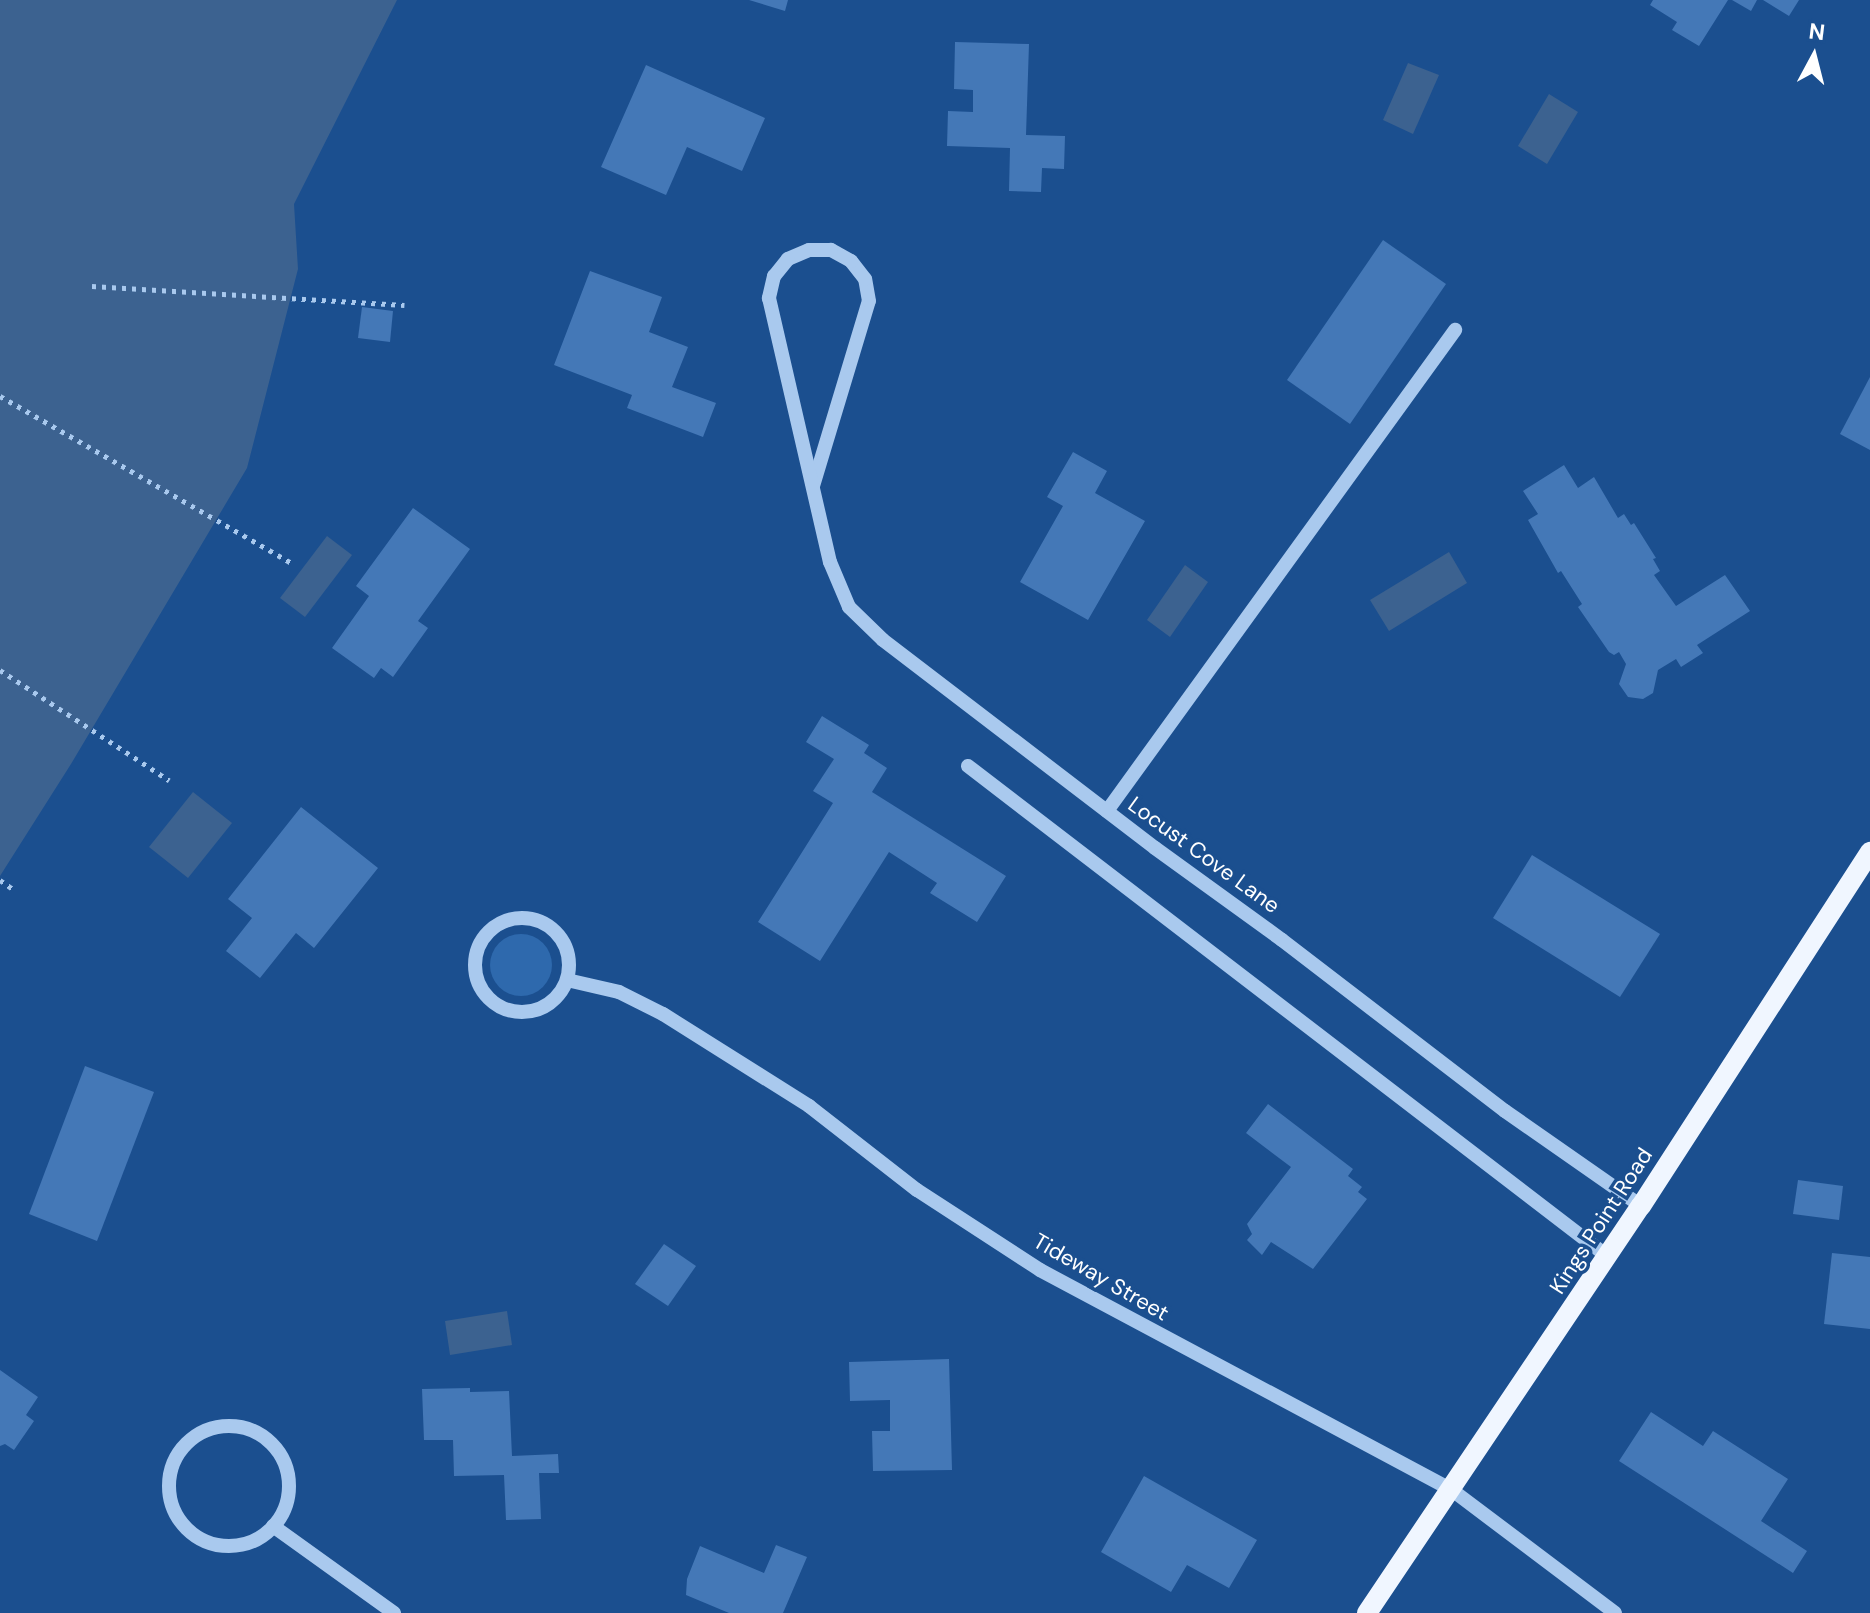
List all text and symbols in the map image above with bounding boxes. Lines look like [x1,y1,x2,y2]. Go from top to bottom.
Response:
north arrow [1774,16,1854,96]
text: N [1807,16,1827,47]
street label: Locust Cove Lane [1123,791,1285,919]
street label: Kings Point Road [1544,1143,1658,1299]
street label: Tideway Street [1029,1228,1173,1326]

